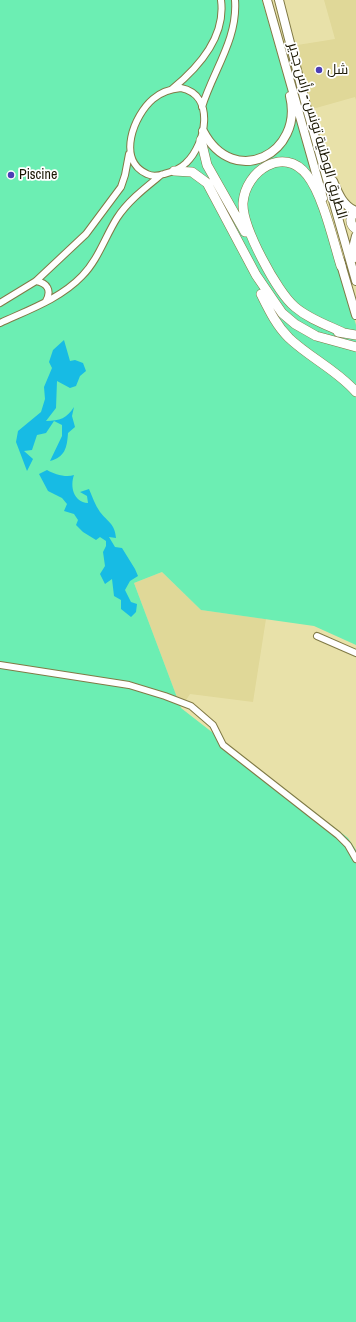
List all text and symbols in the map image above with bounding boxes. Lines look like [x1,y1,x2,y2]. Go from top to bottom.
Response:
street label: الطريق الوطنية تونس - رأس جدير [284,41,350,221]
place label: شل [327,62,348,78]
marker: شل [314,65,324,75]
place label: Piscine [19,167,57,183]
marker: Piscine [6,170,16,180]

